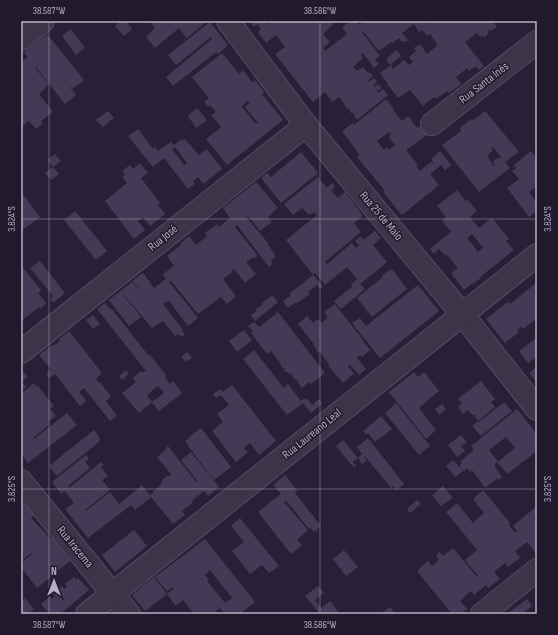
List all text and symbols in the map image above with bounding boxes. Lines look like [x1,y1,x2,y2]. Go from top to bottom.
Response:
text: 38.587°W [33,5,66,17]
text: 38.586°W [304,5,337,17]
street label: Rua Santa Inês [456,59,512,107]
street label: Rua 25 de Maio [356,188,406,244]
text: 3.824°S [6,206,18,232]
text: 3.824°S [542,206,554,232]
street label: Rua José [145,221,181,254]
street label: Rua Laureano Leal [279,406,345,462]
text: 3.825°S [6,476,18,502]
text: 3.825°S [542,476,554,502]
street label: Rua Iracema [54,523,97,571]
north arrow [34,561,74,601]
text: N [51,565,57,578]
text: 38.587°W [33,619,66,631]
text: 38.586°W [304,619,337,631]

